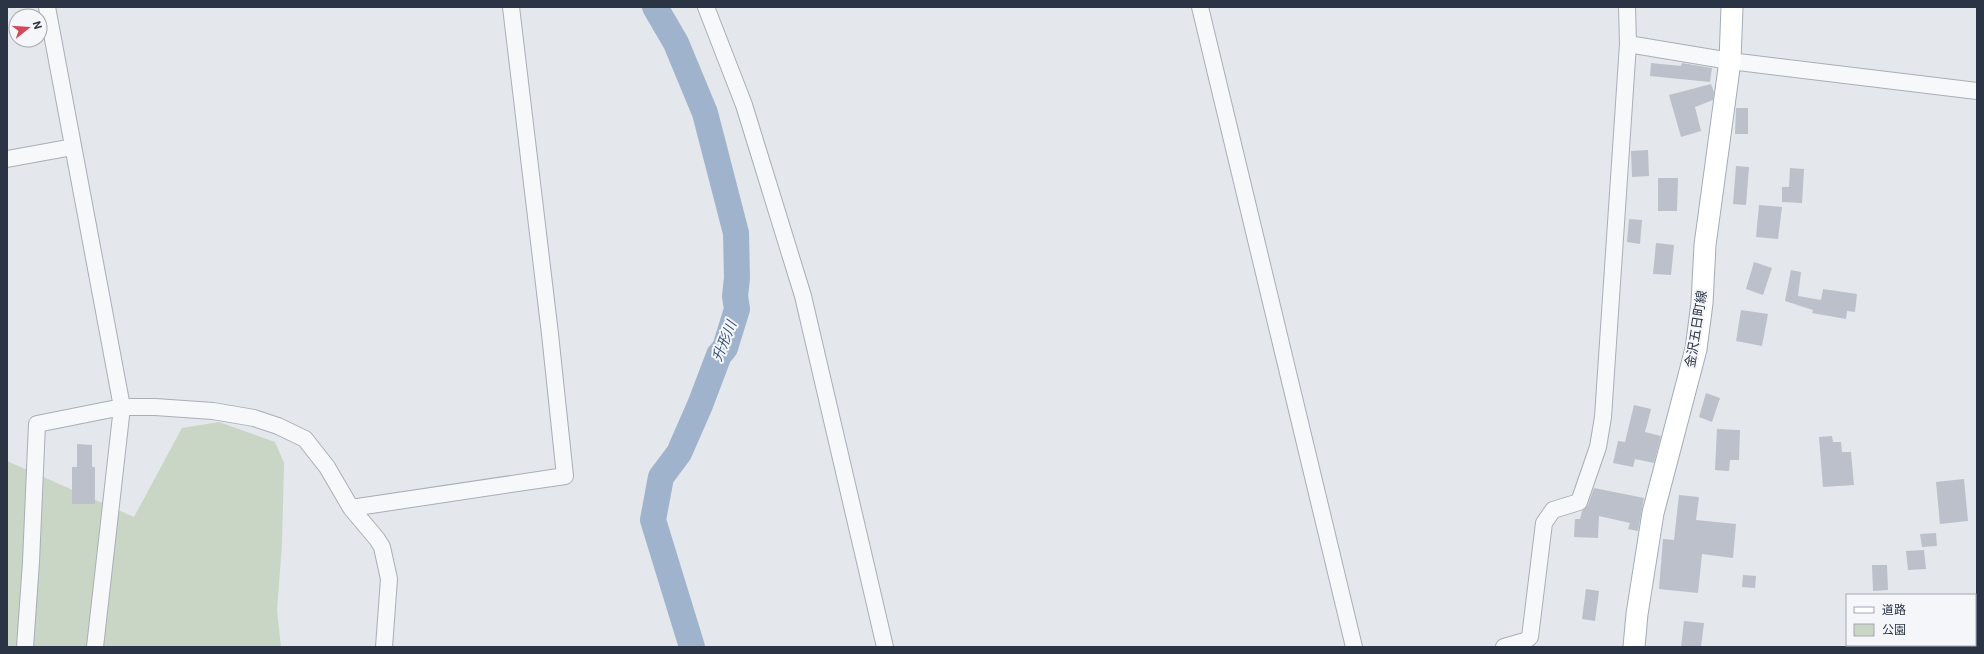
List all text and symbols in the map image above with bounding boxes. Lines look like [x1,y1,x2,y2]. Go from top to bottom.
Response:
north arrow [8,8,48,48]
text: N [30,20,45,31]
street label: 金沢五日町線 [1682,289,1710,369]
water label: 升形川 [709,317,740,363]
legend [1846,594,1976,646]
text: 道路 [1882,603,1906,617]
text: 公園 [1882,623,1906,637]

